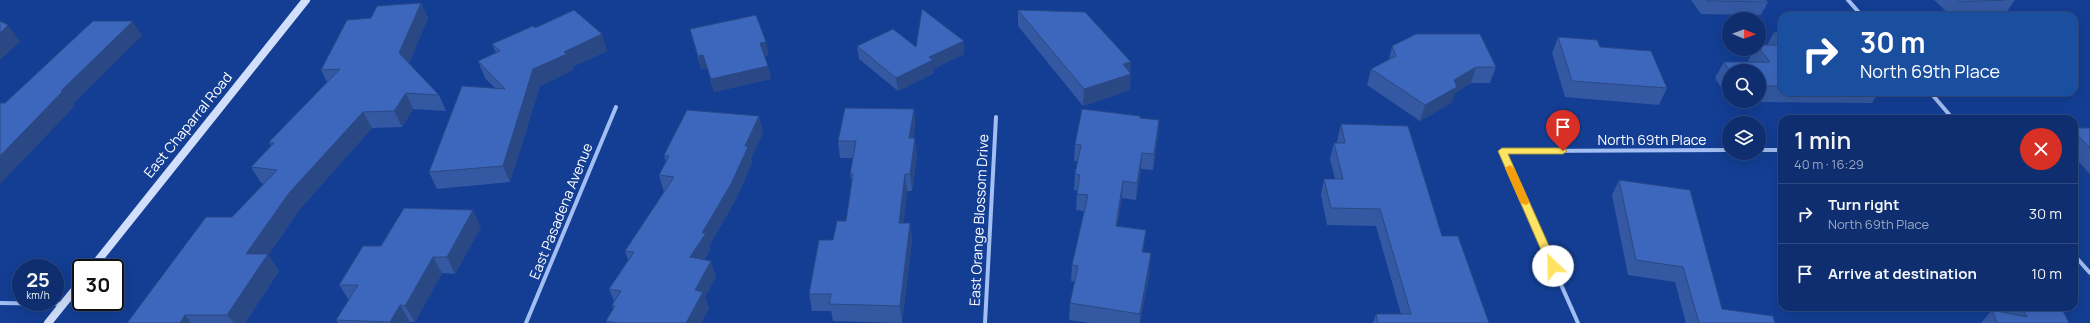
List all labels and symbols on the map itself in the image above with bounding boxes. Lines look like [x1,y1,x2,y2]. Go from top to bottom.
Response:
north arrow [1722,12,1766,56]
street label: East Chaparral Road [139,68,236,181]
pin [1546,110,1580,151]
street label: North 69th Place [1598,130,1706,149]
street label: East Orange Blossom Drive [965,133,992,306]
street label: East Pasadena Avenue [524,140,597,282]
position arrow [1532,245,1574,287]
speed limit sign: 30 [72,259,124,311]

